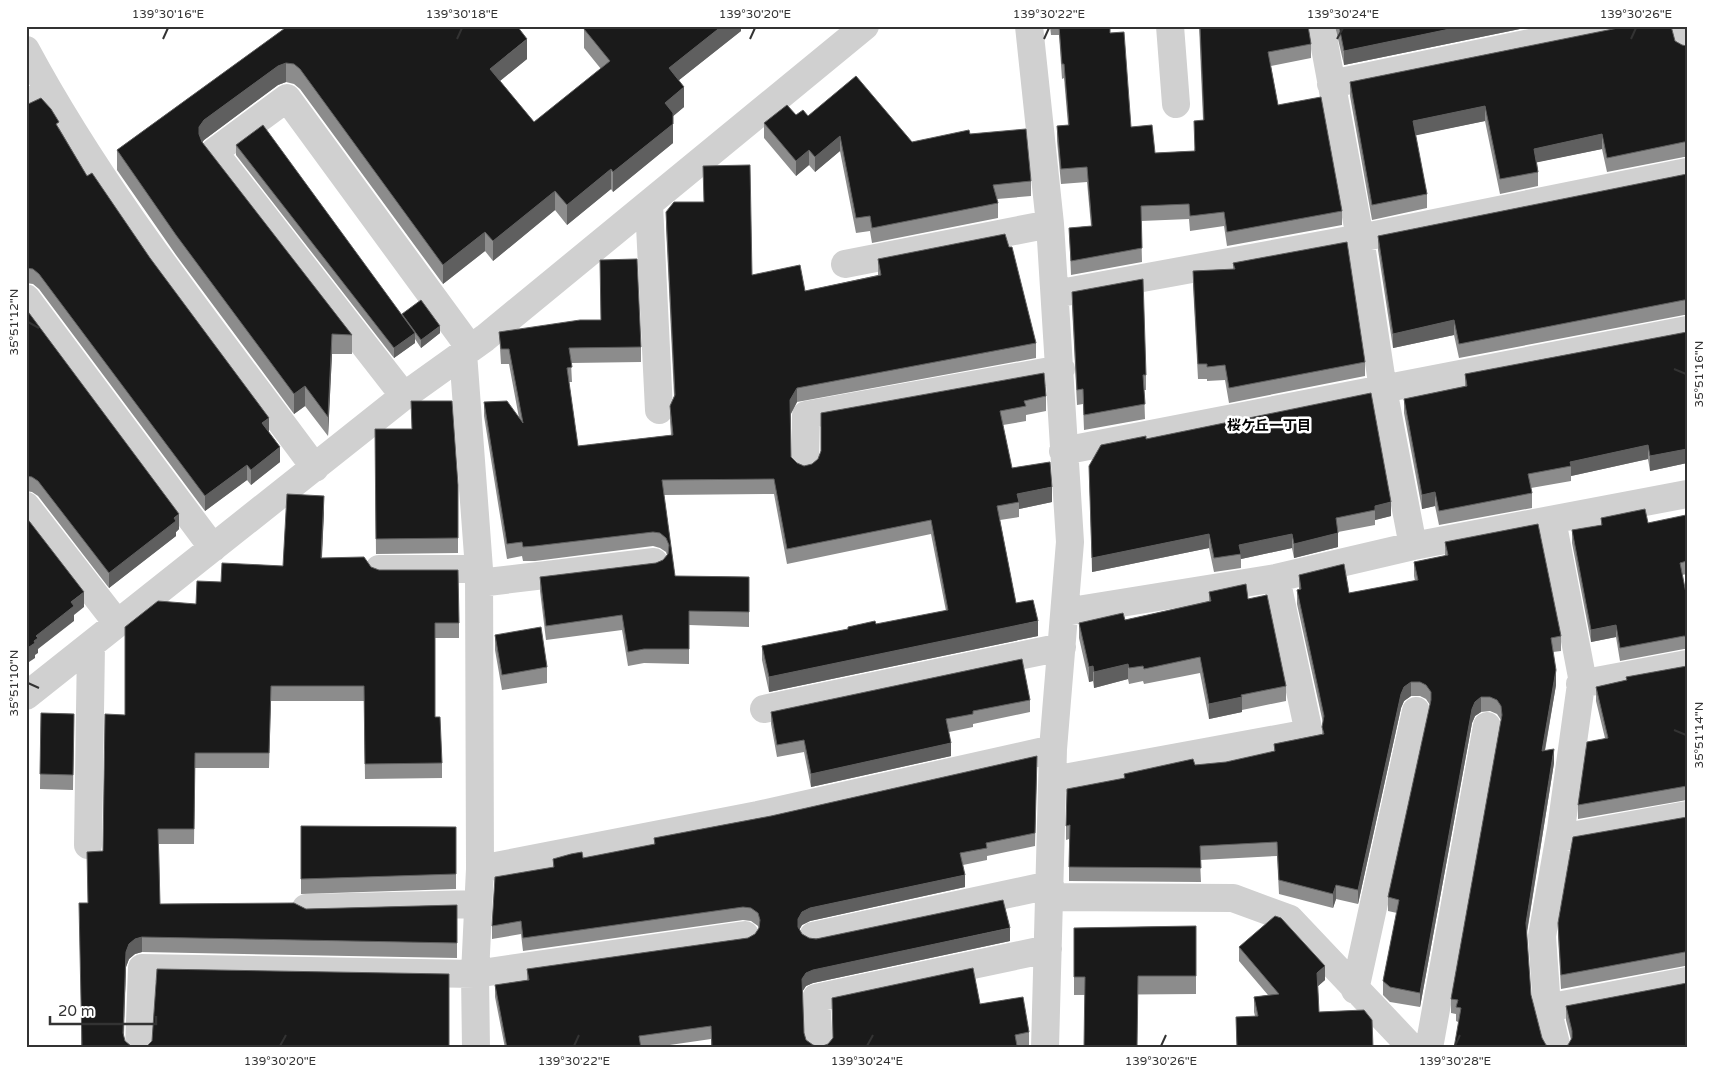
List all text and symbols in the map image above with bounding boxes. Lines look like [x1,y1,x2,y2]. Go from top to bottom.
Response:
text: 139°30'16"E [132,7,205,21]
text: 139°30'18"E [426,7,499,21]
text: 139°30'20"E [719,7,792,21]
text: 139°30'22"E [1013,7,1086,21]
text: 139°30'24"E [1307,7,1380,21]
text: 139°30'26"E [1600,7,1673,21]
text: 35°51'12"N [7,289,21,355]
text: 35°51'16"N [1692,341,1706,407]
district label: 桜ケ丘一丁目 [1227,417,1311,434]
text: 35°51'10"N [7,650,21,716]
text: 35°51'14"N [1692,702,1706,768]
scale bar [50,994,156,1026]
text: 20 m [58,1002,95,1020]
text: 139°30'20"E [244,1054,317,1068]
text: 139°30'22"E [538,1054,611,1068]
text: 139°30'24"E [831,1054,904,1068]
text: 139°30'26"E [1125,1054,1198,1068]
text: 139°30'28"E [1419,1054,1492,1068]

